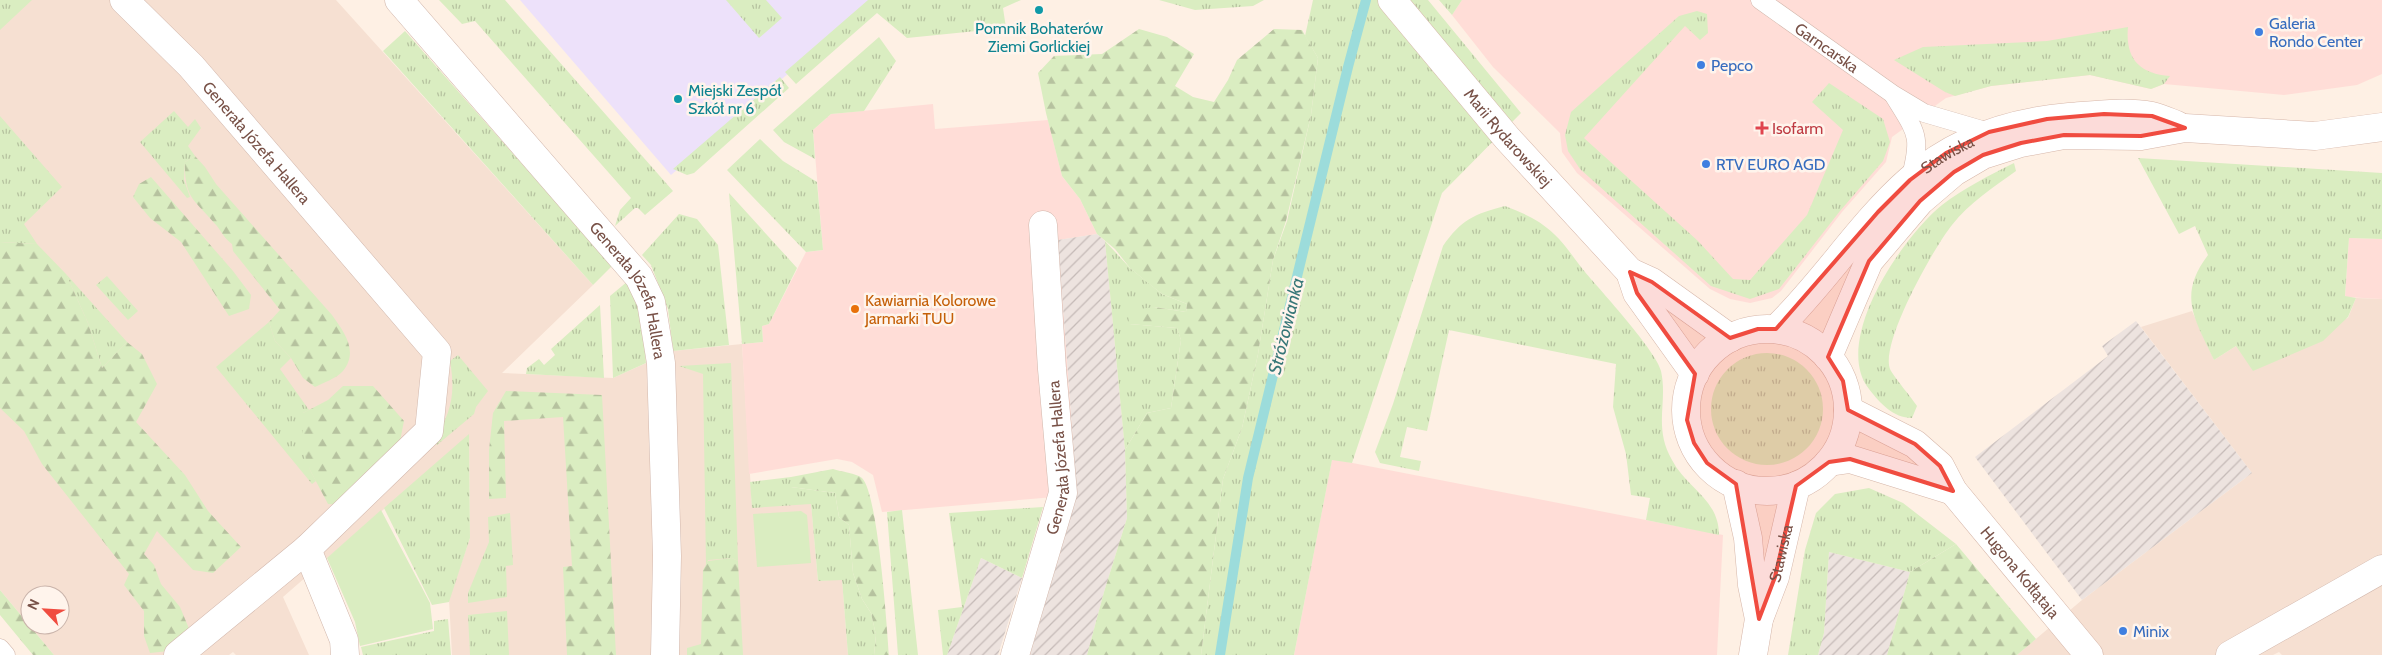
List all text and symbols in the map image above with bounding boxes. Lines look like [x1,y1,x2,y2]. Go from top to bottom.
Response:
marker: Pomnik Bohaterów Ziemi Gorlickiej [1033,4,1045,16]
place label: Galeria Rondo Center [2269,14,2364,51]
street label: Garncarska [1791,18,1863,77]
place label: Pomnik Bohaterów Ziemi Gorlickiej [975,19,1103,56]
marker: Galeria Rondo Center [2253,26,2265,38]
place label: Pepco [1711,56,1753,75]
marker: Pepco [1695,59,1707,71]
street label: Generała Józefa Hallera [199,77,315,208]
place label: Miejski Zespół Szkół nr 6 [688,81,781,118]
street label: Marii Rydarowskiej [1460,85,1556,190]
marker: Miejski Zespół Szkół nr 6 [672,93,684,105]
place label: Isofarm [1772,119,1823,138]
marker: Isofarm [1756,122,1768,134]
street label: Stawiska [1917,131,1977,177]
place label: RTV EURO AGD [1716,155,1825,174]
marker: RTV EURO AGD [1700,158,1712,170]
street label: Generała Józefa Hallera [586,218,670,361]
water label: Stróżowianka [1263,275,1309,377]
place label: Kawiarnia Kolorowe Jarmarki TUU [864,291,996,328]
marker: Kawiarnia Kolorowe Jarmarki TUU [849,303,861,315]
street label: Generała Józefa Hallera [1042,380,1073,537]
street label: Stawiska [1764,522,1796,585]
street label: Hugona Kołłątaja [1977,522,2064,622]
north arrow [20,585,70,635]
text: N [23,596,43,613]
place label: Minix [2133,622,2170,641]
marker: Minix [2117,625,2129,637]

